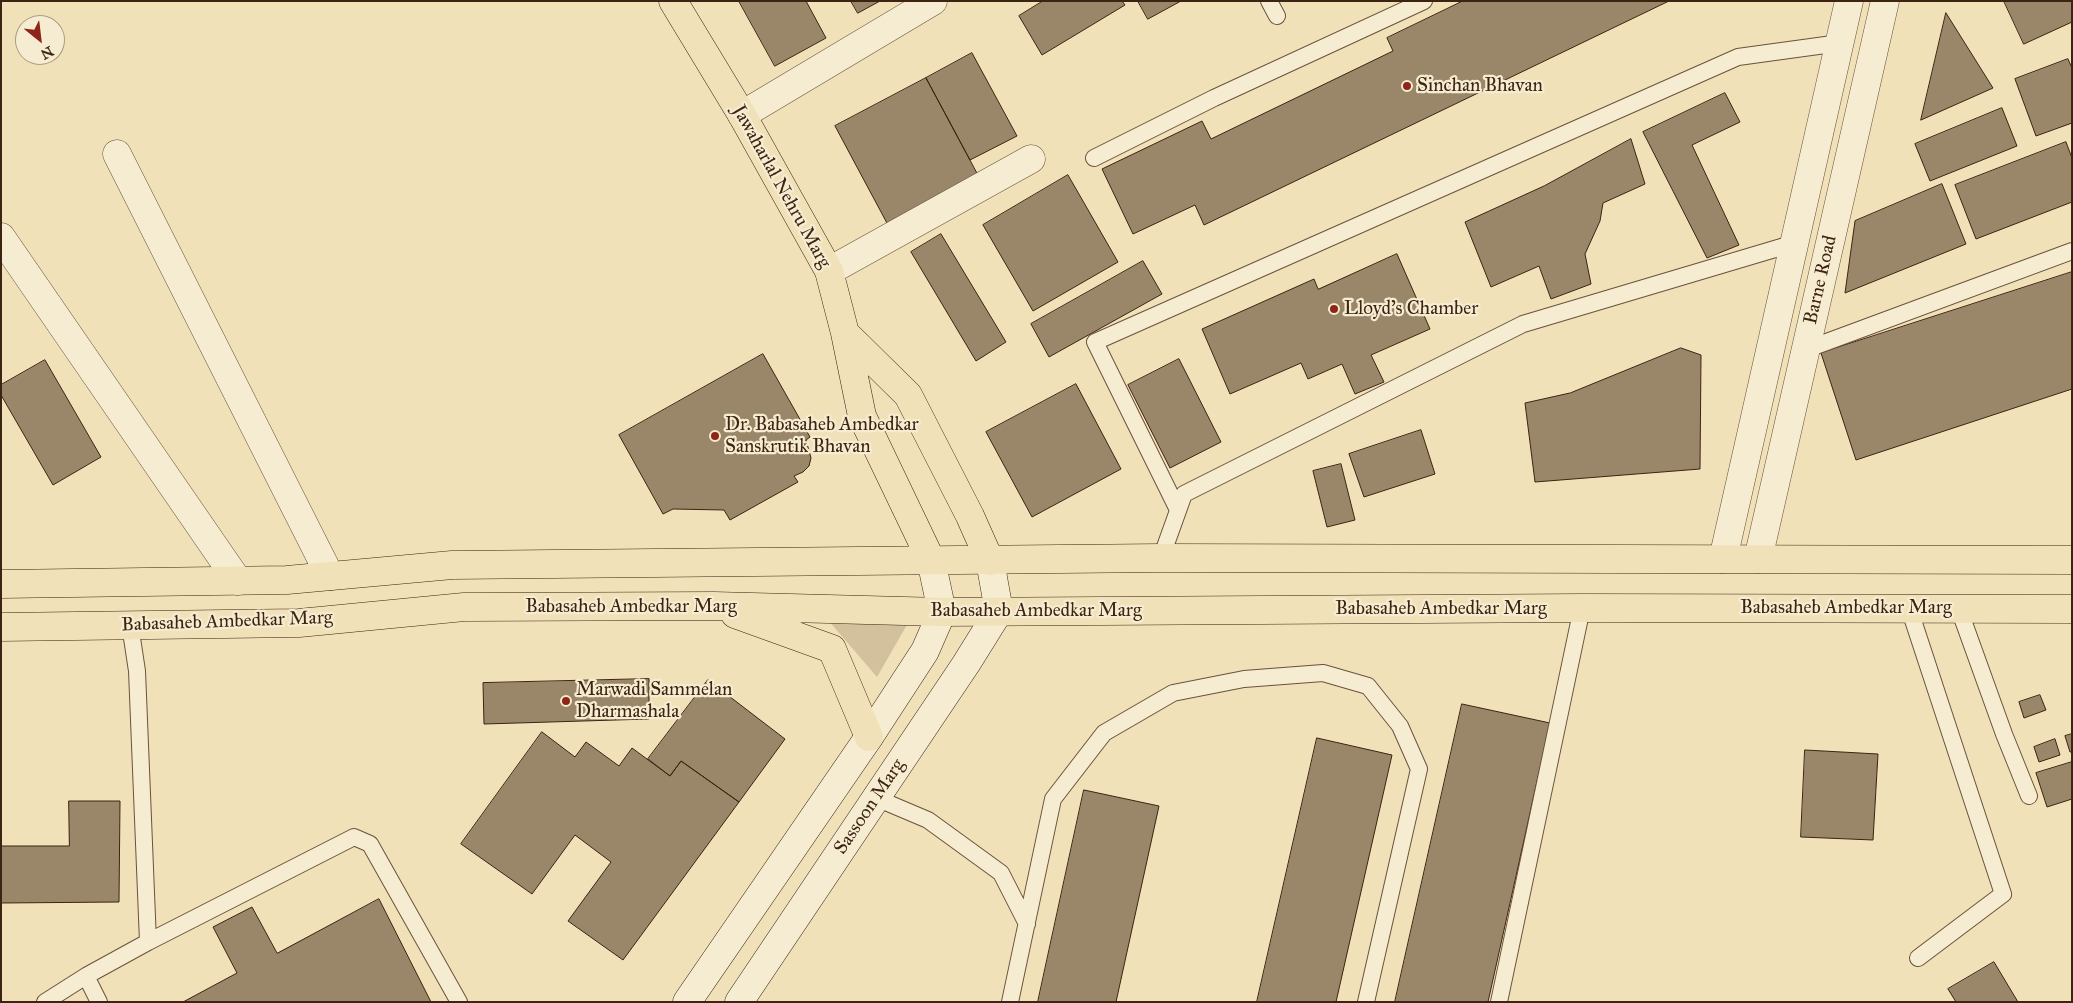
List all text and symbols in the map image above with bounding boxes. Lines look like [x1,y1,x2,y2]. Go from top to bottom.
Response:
north arrow [15,15,65,65]
text: N [38,42,56,63]
place label: Sinchan Bhavan [1417,75,1543,97]
marker: Sinchan Bhavan [1401,80,1413,92]
street label: Jawaharlal Nehru Marg [727,102,835,272]
street label: Barne Road [1800,233,1842,327]
place label: Lloyd's Chamber [1344,298,1478,320]
marker: Lloyd's Chamber [1328,303,1340,315]
place label: Dr. Babasaheb Ambedkar Sanskrutik Bhavan [725,414,919,458]
marker: Dr. Babasaheb Ambedkar Sanskrutik Bhavan [709,430,721,442]
street label: Babasaheb Ambedkar Marg [525,596,737,618]
street label: Babasaheb Ambedkar Marg [1740,597,1952,619]
street label: Babasaheb Ambedkar Marg [1335,598,1547,620]
street label: Babasaheb Ambedkar Marg [930,600,1142,622]
street label: Babasaheb Ambedkar Marg [121,607,333,637]
place label: Marwadi Sammelan Dharmashala [576,679,732,723]
marker: Marwadi Sammelan Dharmashala [560,695,572,707]
street label: Sassoon Marg [830,755,910,859]

